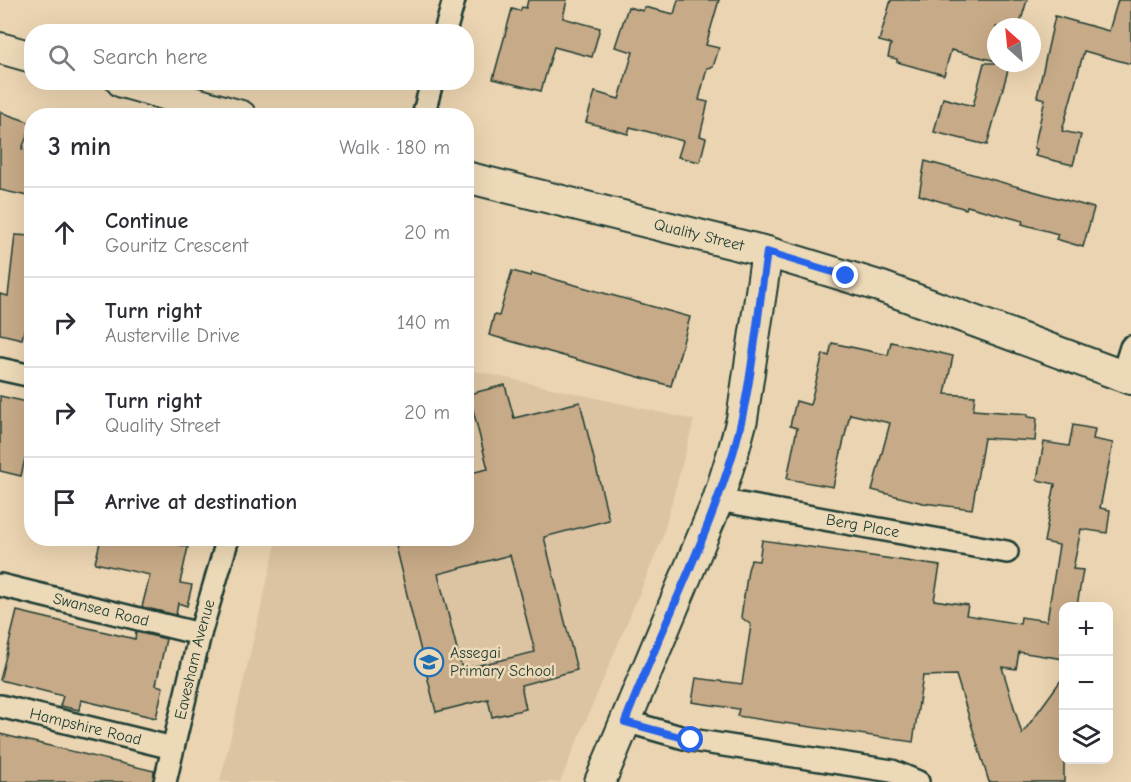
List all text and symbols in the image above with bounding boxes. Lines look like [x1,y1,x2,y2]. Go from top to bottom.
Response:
north arrow [987,18,1041,72]
search box [24,24,474,90]
icon: search [45,41,78,74]
text: Search here [93,44,208,70]
text: 3 min [48,132,111,162]
text: Walk · 180 m [339,136,450,159]
text: Continue [105,208,188,234]
street label: Quality Street [652,215,746,255]
icon: ahead [48,216,81,249]
text: 20 m [404,221,450,244]
text: Gouritz Crescent [105,234,248,257]
route end [832,262,858,288]
text: Turn right [105,298,202,324]
icon: right [48,306,81,339]
text: 140 m [397,311,450,334]
text: Austerville Drive [105,324,240,347]
text: Turn right [105,388,202,414]
icon: right [48,396,81,429]
text: 20 m [404,401,450,424]
text: Quality Street [105,414,220,437]
icon: arrive [48,486,81,519]
text: Arrive at destination [105,489,297,515]
street label: Berg Place [825,511,901,541]
street label: Swansea Road [51,589,151,630]
street label: Eavesham Avenue [171,597,219,721]
map controls [1059,602,1113,764]
button: + [1059,602,1113,656]
place label: Assegai Primary School [450,644,555,680]
school or university icon: Assegai Primary School [413,646,445,678]
button: − [1059,656,1113,710]
street label: Hampshire Road [28,705,143,749]
button: layers [1059,710,1113,764]
route start [677,726,703,752]

